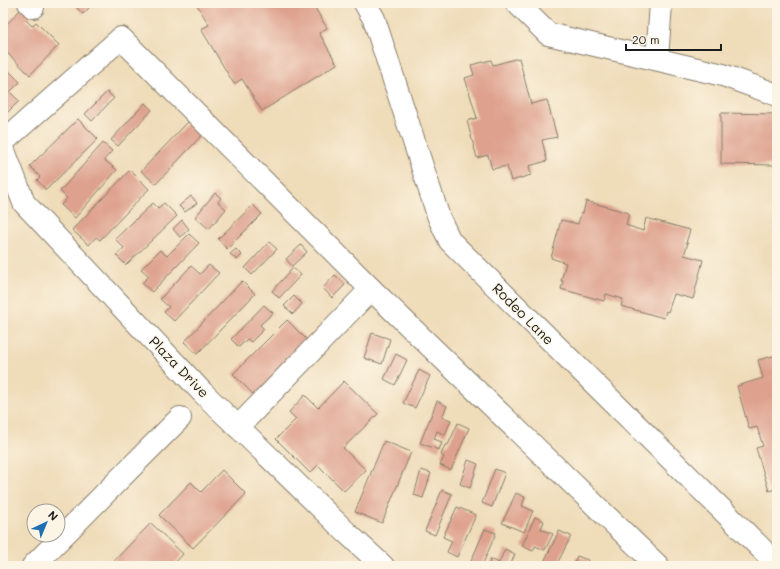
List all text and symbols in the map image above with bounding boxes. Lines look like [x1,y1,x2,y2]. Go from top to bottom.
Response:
scale bar [626,26,721,52]
text: 20 m [632,31,660,47]
street label: Rodeo Lane [488,279,558,349]
street label: Plaza Drive [145,332,214,402]
north arrow [26,503,66,543]
text: N [45,507,62,524]

